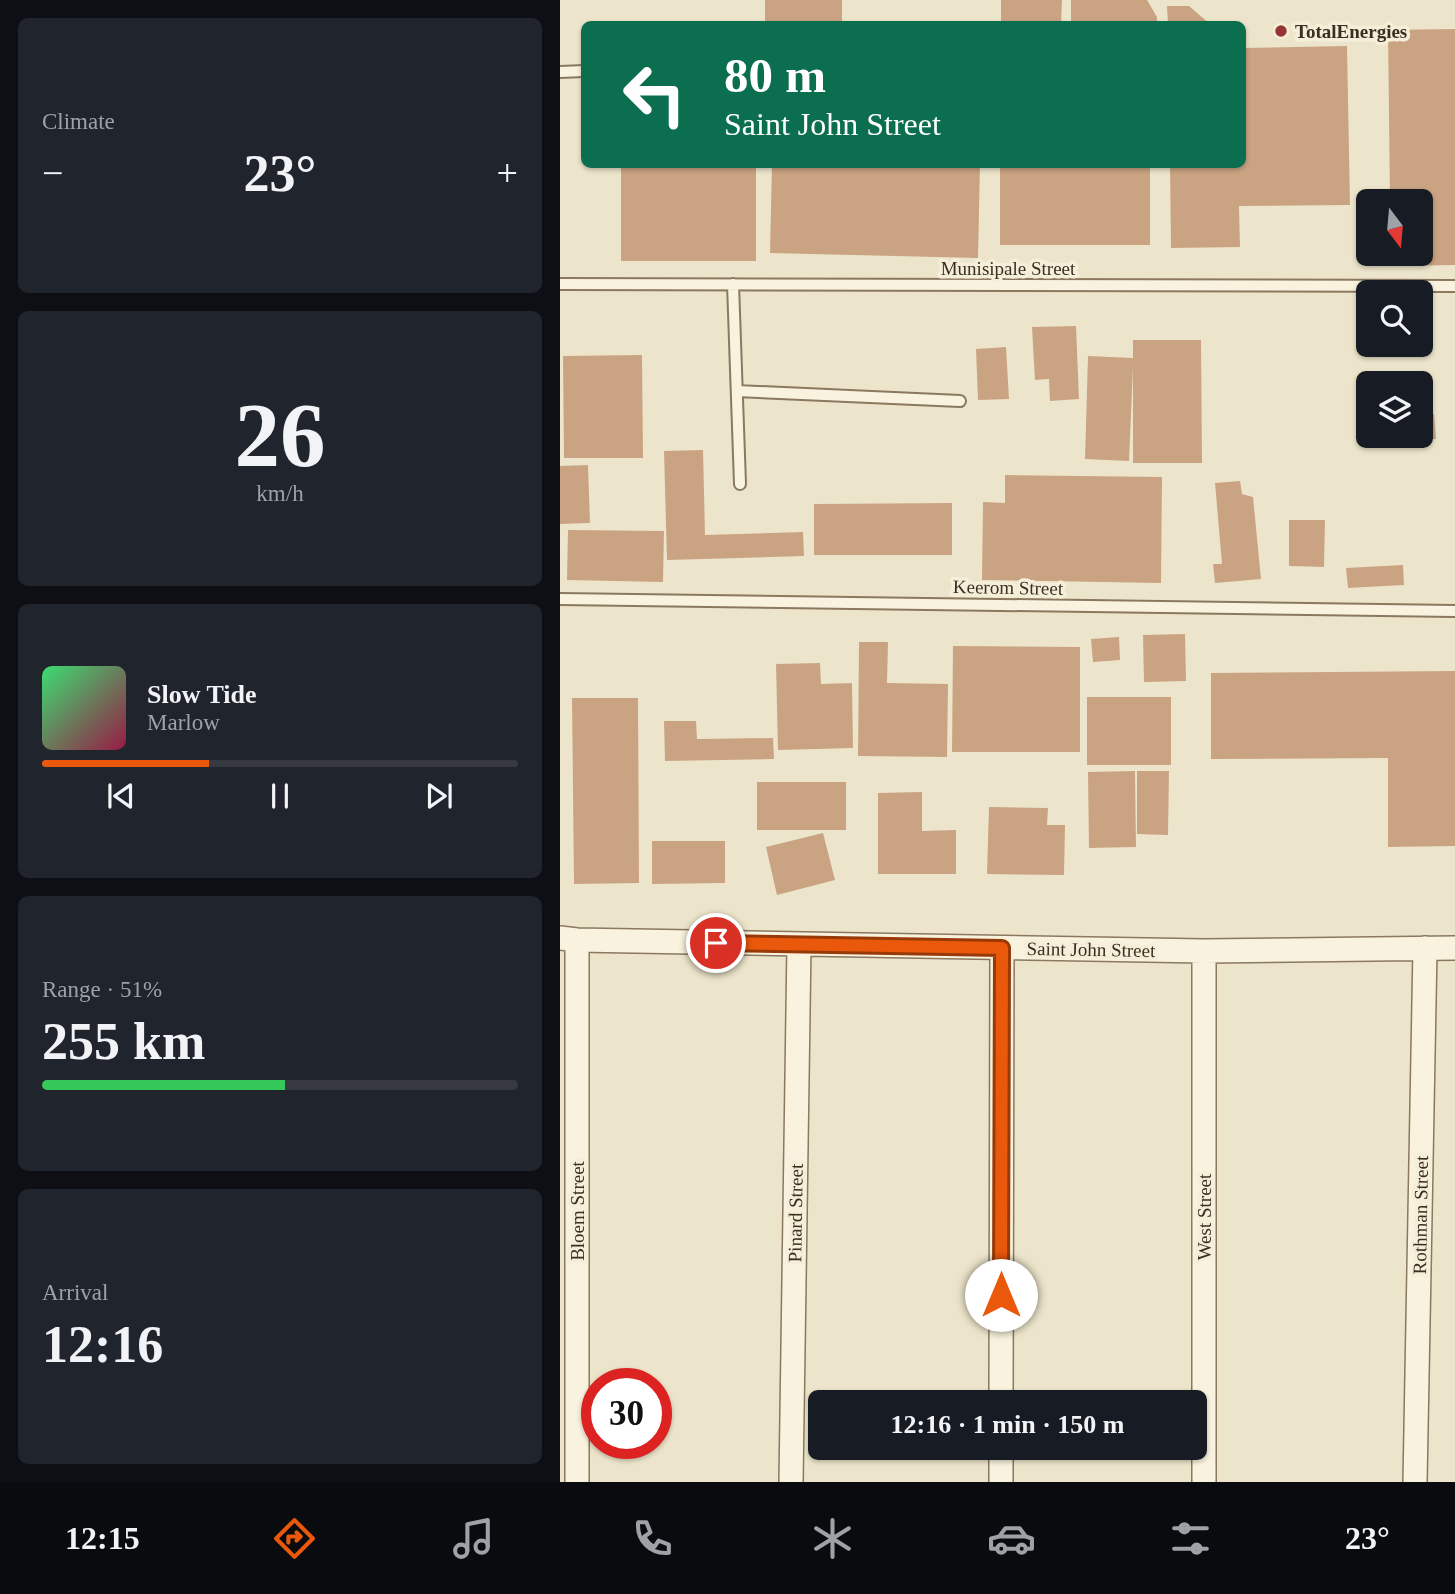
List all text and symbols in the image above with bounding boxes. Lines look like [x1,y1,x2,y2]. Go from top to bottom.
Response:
place label: TotalEnergies [1295,21,1407,42]
marker: TotalEnergies [1273,23,1289,39]
text: 80 m [724,48,826,103]
icon: left [609,49,700,140]
text: Saint John Street [724,106,941,142]
text: Climate [42,109,115,134]
text: 23° [244,145,316,202]
text: − [42,152,63,194]
text: + [497,152,518,194]
north arrow [1356,189,1433,266]
map controls [1356,189,1433,448]
street label: Munisipale Street [941,258,1076,279]
button: search [1356,280,1433,357]
button: layers [1356,371,1433,448]
text: 26 [235,385,326,486]
text: km/h [256,481,304,506]
street label: Keerom Street [953,576,1064,599]
text: Slow Tide [147,680,257,709]
text: Marlow [147,710,220,735]
icon: previous [102,777,140,815]
icon: pause [261,777,299,815]
icon: next [420,777,458,815]
pin [686,913,746,973]
icon: arrive [697,924,735,962]
street label: Saint John Street [1026,938,1156,961]
text: Range · 51% [42,977,162,1002]
text: 255 km [42,1013,205,1070]
street label: Rothman Street [1409,1155,1432,1275]
street label: Bloem Street [567,1160,588,1261]
street label: Pinard Street [784,1163,807,1263]
street label: West Street [1194,1173,1215,1260]
position arrow [964,1258,1038,1332]
text: Arrival [42,1280,108,1305]
text: 12:16 [42,1316,163,1373]
speed limit sign: 30 [581,1368,672,1459]
text: 12:16 · 1 min · 150 m [891,1410,1125,1439]
icon: directions [270,1514,319,1563]
icon: music [449,1514,498,1563]
icon: phone [628,1514,677,1563]
icon: climate [808,1514,857,1563]
icon: car [987,1514,1036,1563]
icon: filters [1166,1514,1215,1563]
text: 12:15 [65,1520,140,1556]
text: 23° [1345,1520,1390,1556]

